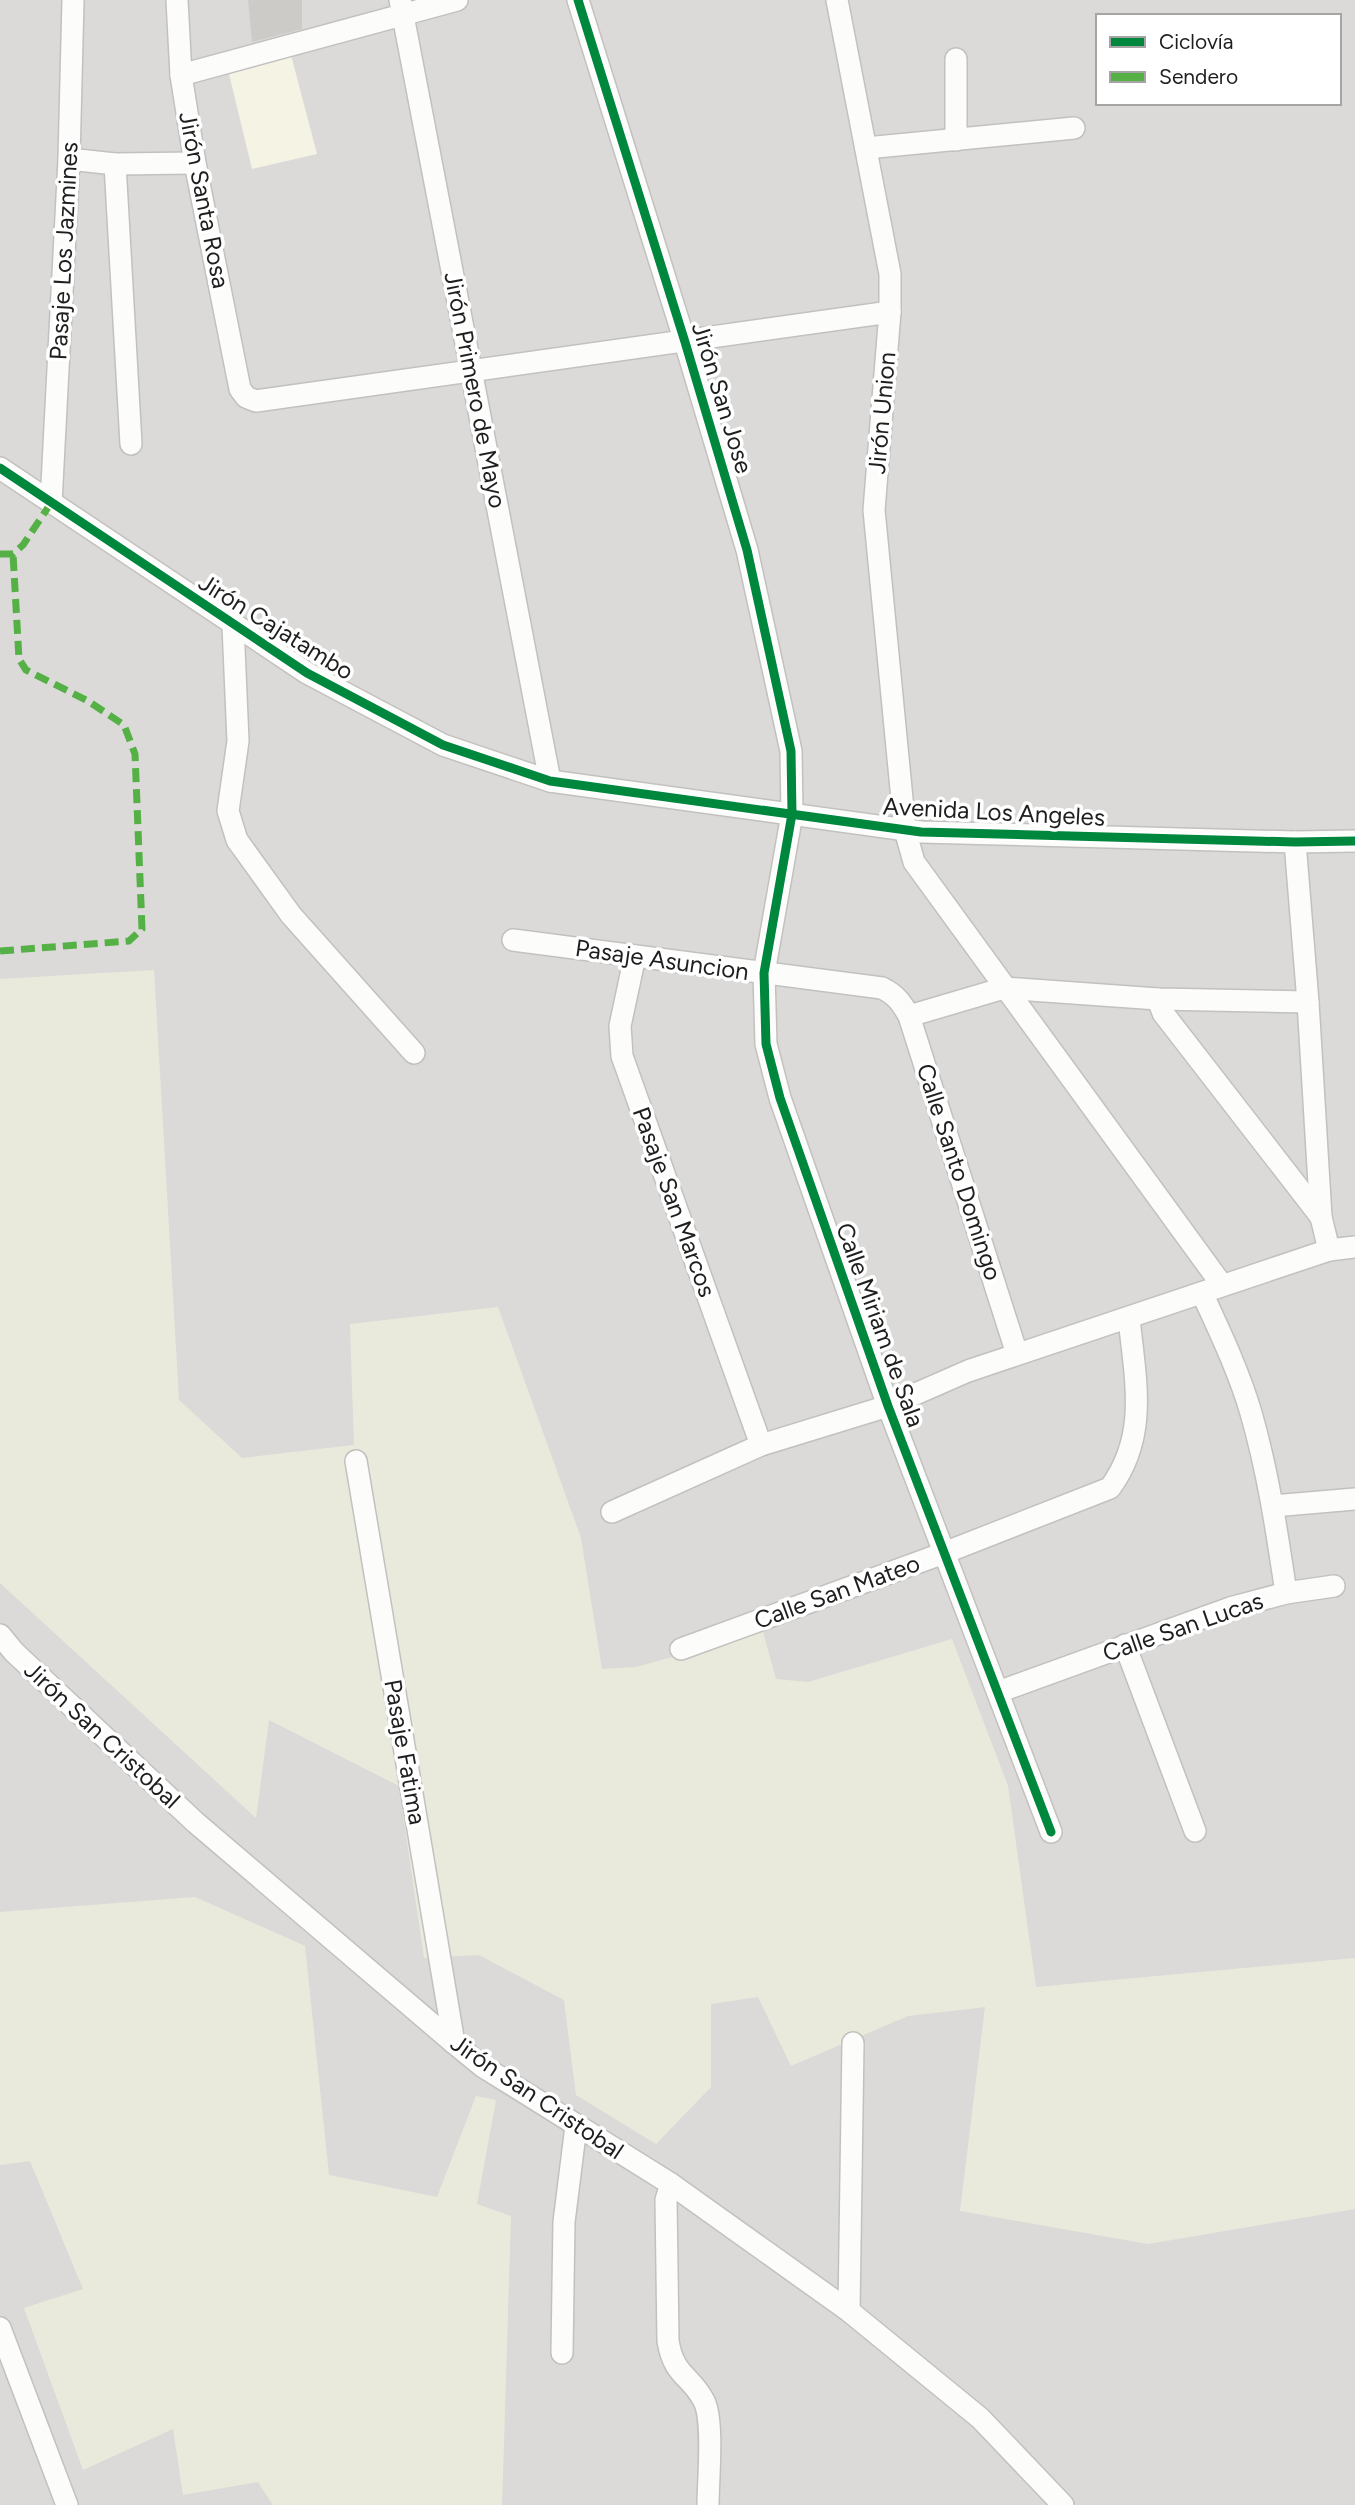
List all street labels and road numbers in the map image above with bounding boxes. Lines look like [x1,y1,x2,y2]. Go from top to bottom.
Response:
street label: Jirón Santa Rosa [173,109,236,291]
street label: Pasaje Los Jazmines [43,141,84,361]
street label: Jirón Primero de Mayo [438,269,513,510]
street label: Jirón San Jose [686,319,759,477]
street label: Jirón Union [862,351,901,475]
street label: Jirón Cajatambo [193,567,359,686]
street label: Avenida Los Angeles [882,791,1106,832]
street label: Pasaje Asuncion [573,933,751,986]
street label: Calle Santo Domingo [911,1060,1008,1284]
street label: Pasaje San Marcos [627,1103,722,1301]
street label: Calle Miriam de Sala [830,1219,931,1431]
street label: Calle San Mateo [750,1548,924,1635]
street label: Calle San Lucas [1099,1586,1267,1668]
street label: Jirón San Cristobal [18,1655,186,1814]
street label: Pasaje Fatima [378,1677,433,1827]
street label: Jirón San Cristobal [445,2028,629,2165]

